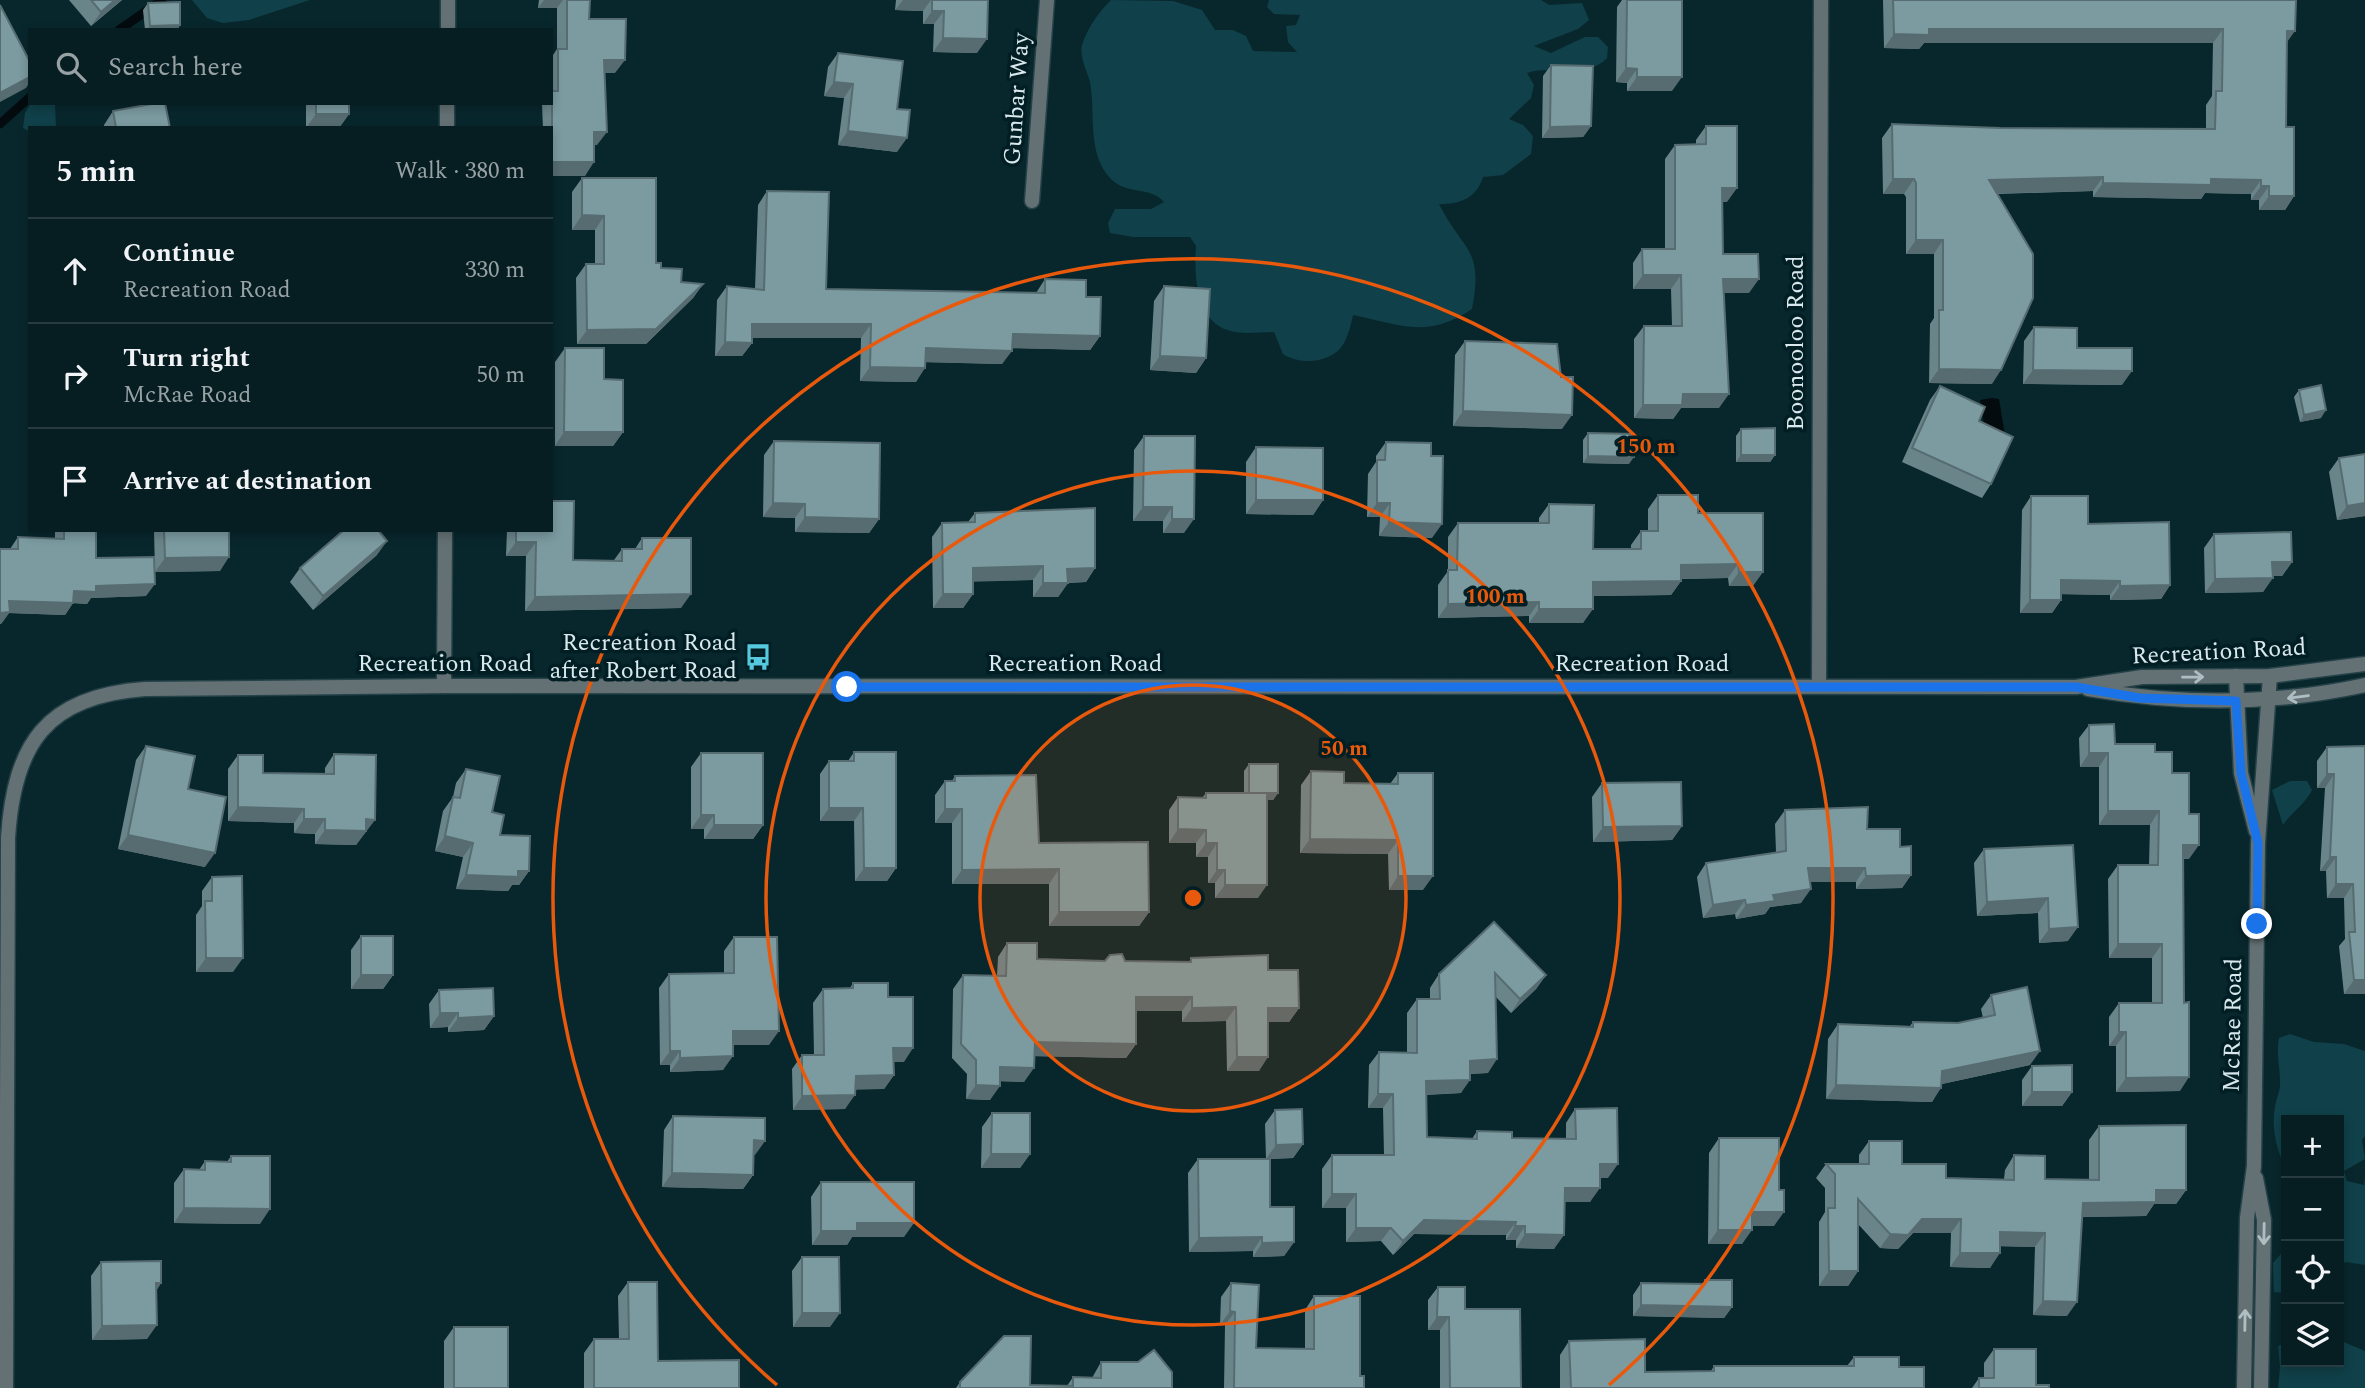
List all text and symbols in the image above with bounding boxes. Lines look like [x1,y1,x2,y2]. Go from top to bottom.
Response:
search box [28,28,553,105]
street label: Gunbar Way [994,30,1040,166]
text: Search here [108,47,243,87]
icon: search [52,48,90,86]
text: 5 min [56,149,136,195]
text: Walk · 380 m [395,154,525,189]
text: Continue [123,233,235,273]
icon: ahead [56,252,94,290]
text: 330 m [465,253,525,288]
street label: Boonooloo Road [1778,255,1814,431]
text: Recreation Road [123,273,291,308]
text: Turn right [123,338,250,378]
icon: right [56,357,94,395]
text: 50 m [476,358,525,393]
text: McRae Road [123,378,251,413]
text: 150 m [1616,431,1676,463]
text: Arrive at destination [123,461,372,501]
icon: arrive [56,462,94,500]
text: 100 m [1465,581,1525,613]
place label: Recreation Road after Robert Road [550,625,737,689]
street label: Recreation Road [2131,629,2307,675]
bus stop icon: Recreation Road after Robert Road [743,642,773,672]
street label: Recreation Road [357,646,533,682]
street label: Recreation Road [987,646,1163,682]
street label: Recreation Road [1554,646,1730,682]
one-way arrow [2181,670,2204,683]
route start [831,671,862,702]
one-way arrow [2287,691,2310,704]
text: 50 m [1320,733,1368,765]
centre of rings [1181,886,1205,910]
route end [2241,908,2272,939]
street label: McRae Road [2214,958,2252,1092]
map controls [2281,1115,2344,1367]
button: + [2281,1115,2344,1178]
button: − [2281,1178,2344,1241]
one-way arrow [2257,1222,2271,1245]
button: locate [2281,1241,2344,1304]
button: layers [2281,1304,2344,1367]
one-way arrow [2238,1309,2252,1332]

